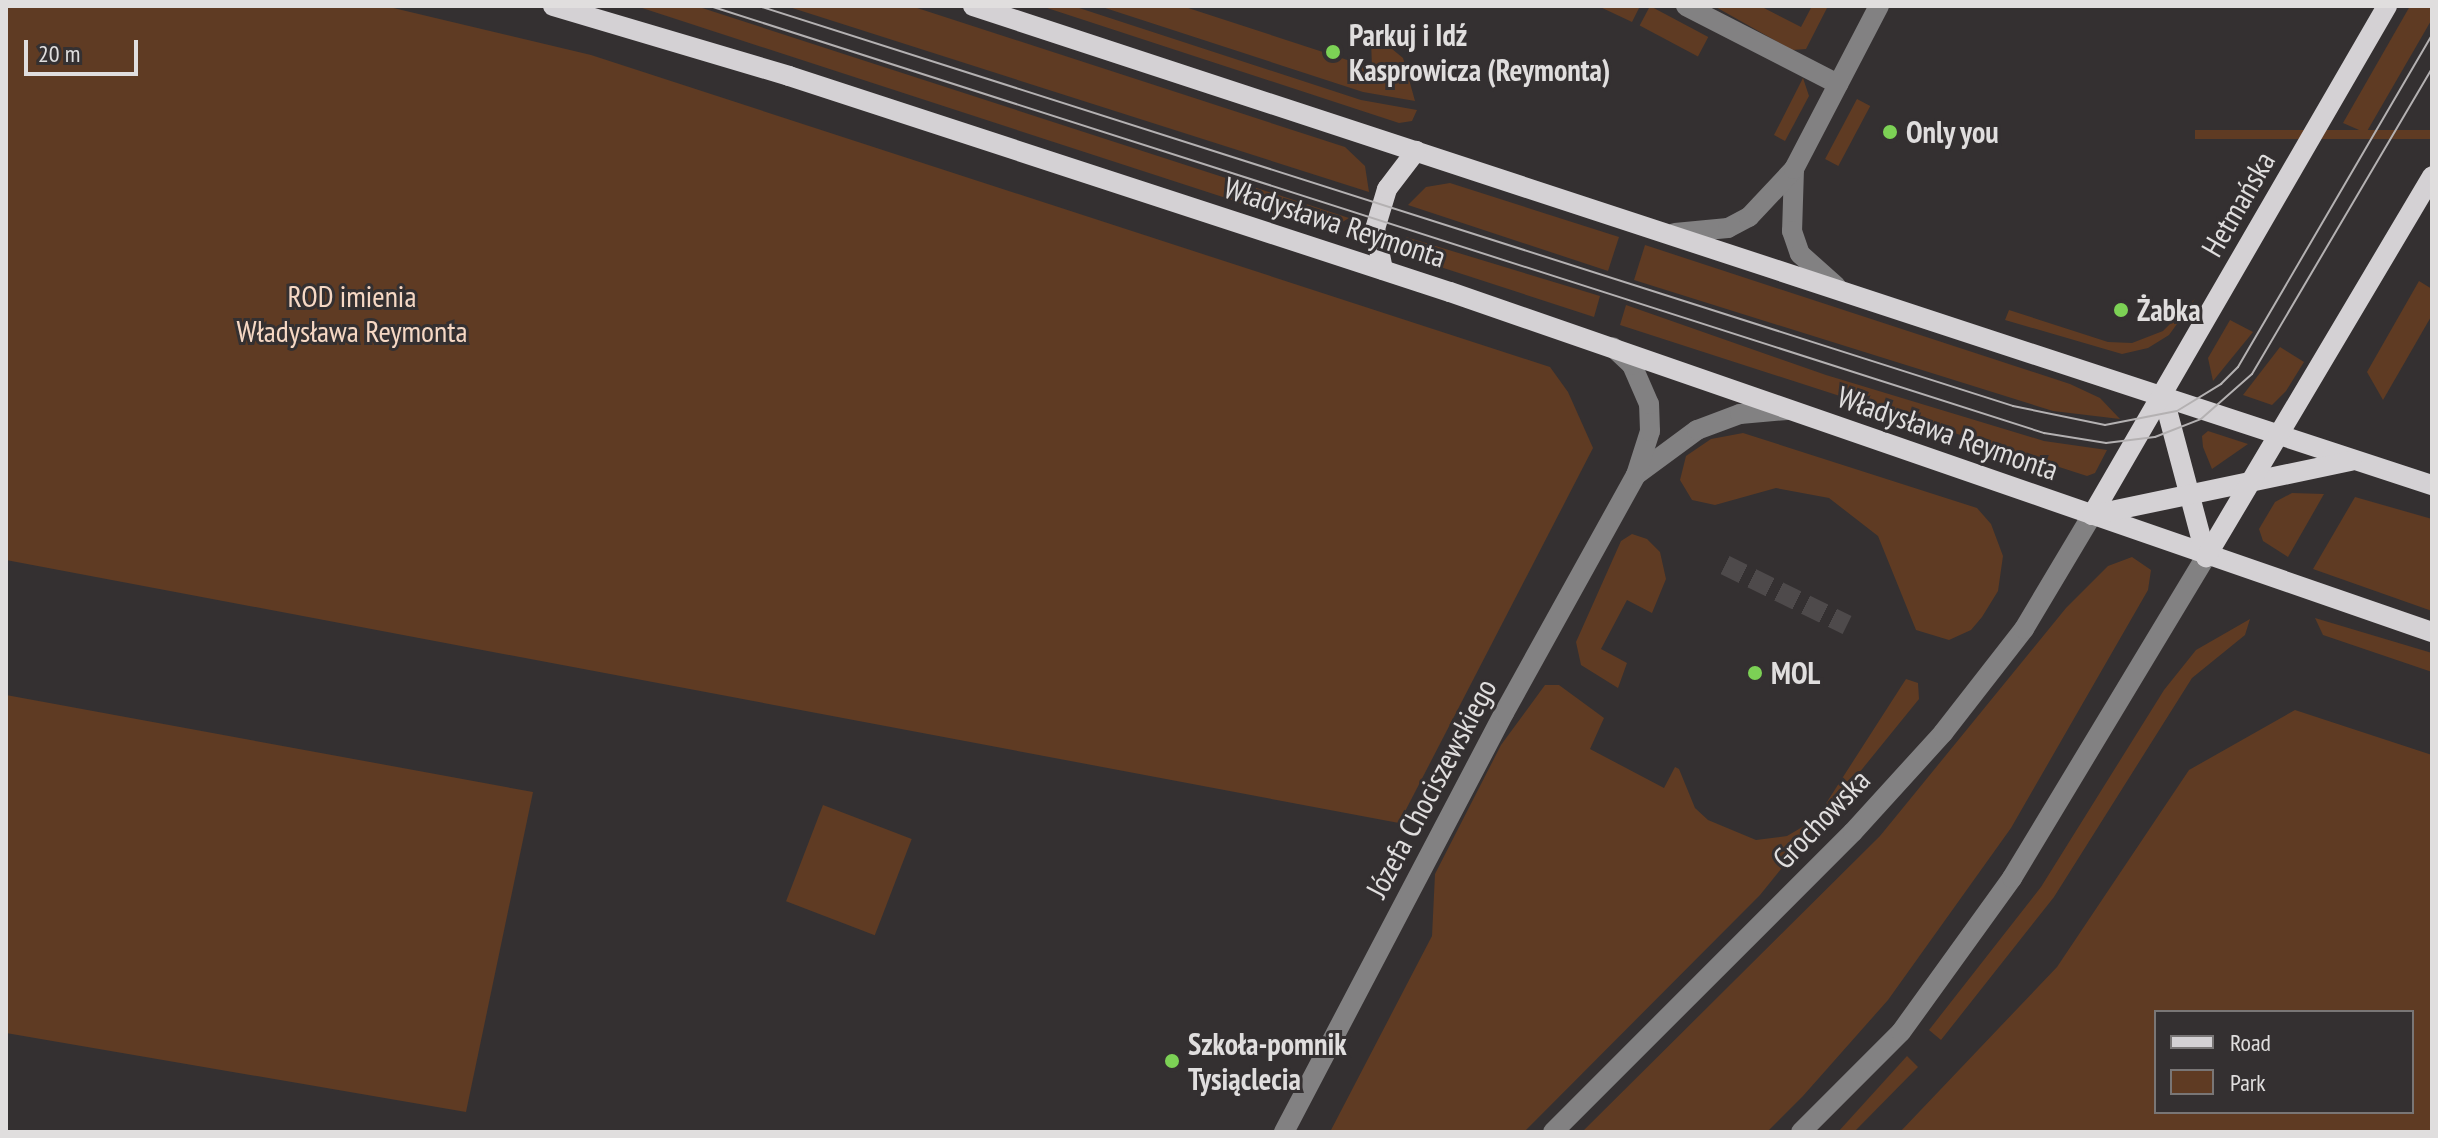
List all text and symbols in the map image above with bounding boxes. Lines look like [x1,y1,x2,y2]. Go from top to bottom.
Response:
place label: Parkuj i Idź Kasprowicza (Reymonta) [1349,17,1610,88]
scale bar [28,24,142,74]
text: 20 m [38,38,80,69]
marker: Parkuj i Idź Kasprowicza (Reymonta) [1324,43,1342,61]
place label: Only you [1906,114,2000,150]
marker: Only you [1881,123,1899,141]
street label: Hetmańska [2194,145,2282,263]
street label: Władysława Reymonta [1220,169,1450,275]
park label: ROD imienia Władysława Reymonta [237,278,467,348]
place label: Żabka [2137,292,2201,328]
marker: Żabka [2112,301,2130,319]
street label: Władysława Reymonta [1833,378,2063,488]
place label: MOL [1771,655,1820,691]
marker: MOL [1746,664,1764,682]
street label: Józefa Chociszewskiego [1358,672,1504,904]
street label: Grochowska [1765,762,1877,876]
legend [2154,1010,2414,1114]
place label: Szkoła-pomnik Tysiąclecia [1188,1026,1347,1096]
text: Road [2230,1027,2271,1058]
marker: Szkoła-pomnik Tysiąclecia [1163,1052,1181,1070]
text: Park [2230,1067,2266,1098]

